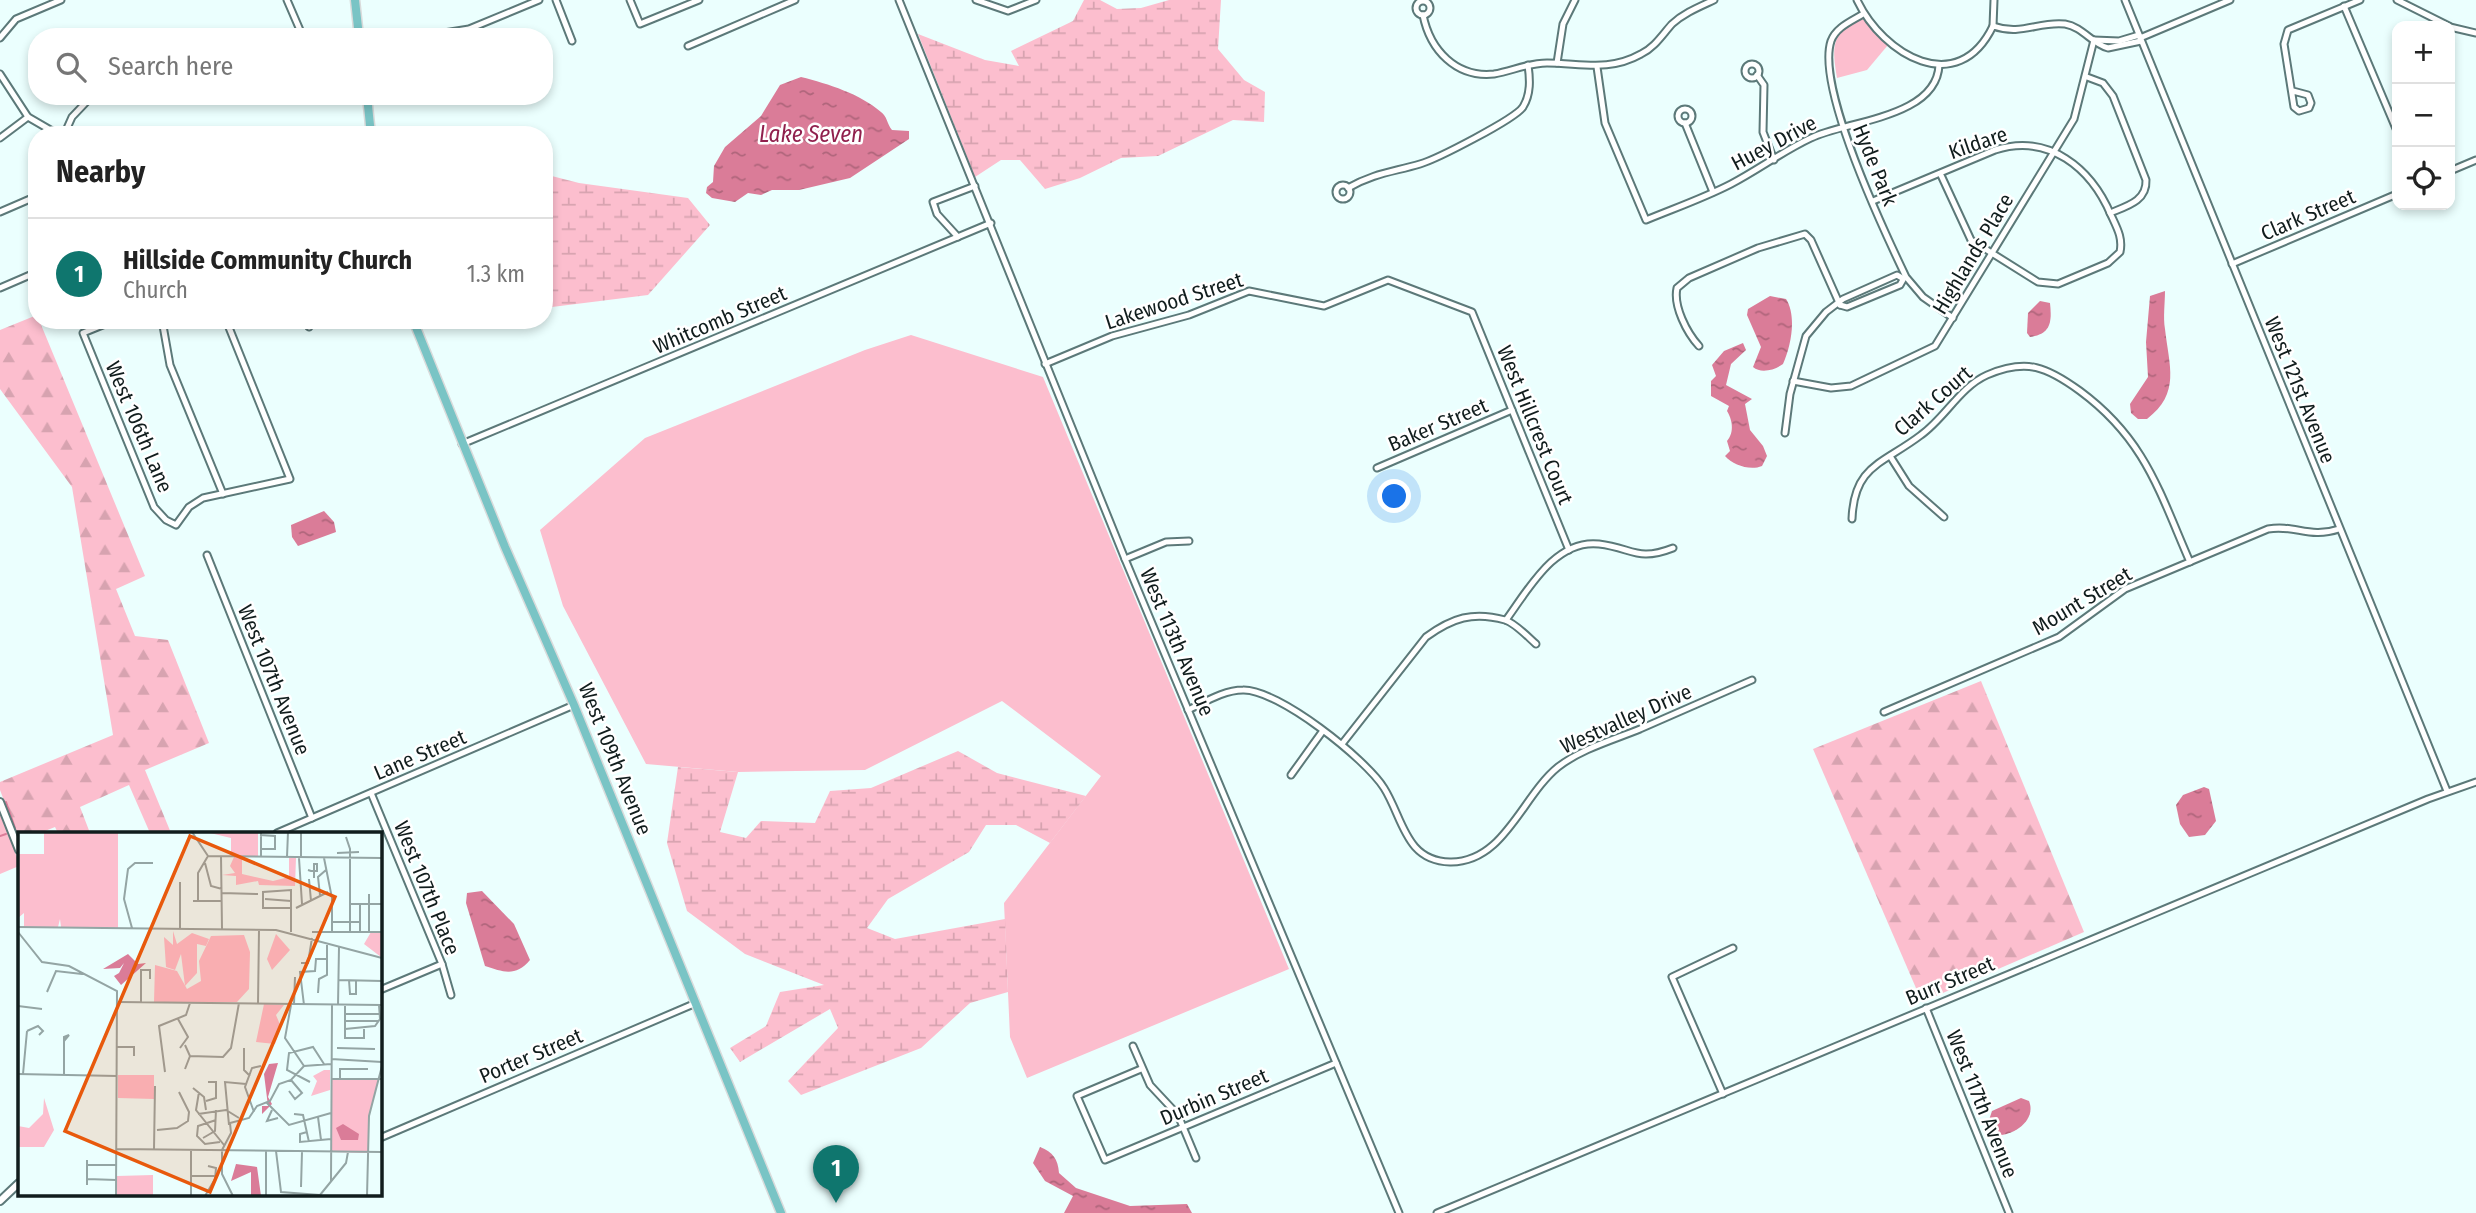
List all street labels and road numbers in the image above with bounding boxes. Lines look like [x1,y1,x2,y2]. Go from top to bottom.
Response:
street label: Huey Drive [1727,110,1821,176]
street label: Hyde Park [1847,120,1903,210]
street label: Kildare [1945,121,2011,165]
street label: Clark Street [2257,183,2359,246]
street label: Highlands Place [1927,189,2019,319]
street label: Lakewood Street [1102,266,1246,335]
street label: Whitcomb Street [649,280,791,360]
street label: West 121st Avenue [2259,313,2341,467]
street label: West Hillcrest Court [1491,342,1579,508]
street label: West 106th Lane [100,357,178,497]
street label: Clark Court [1889,360,1977,442]
street label: Baker Street [1384,392,1492,458]
street label: Mount Street [2028,561,2137,641]
street label: West 113th Avenue [1134,564,1220,720]
street label: West 107th Avenue [232,601,316,759]
street label: Westvalley Drive [1556,678,1696,760]
street label: West 109th Avenue [573,679,657,839]
street label: Lane Street [370,724,470,786]
street label: West 107th Place [388,817,466,959]
street label: Burr Street [1902,951,1998,1011]
street label: Porter Street [475,1023,587,1089]
street label: West 117th Avenue [1940,1026,2024,1182]
street label: Durbin Street [1156,1063,1272,1131]

